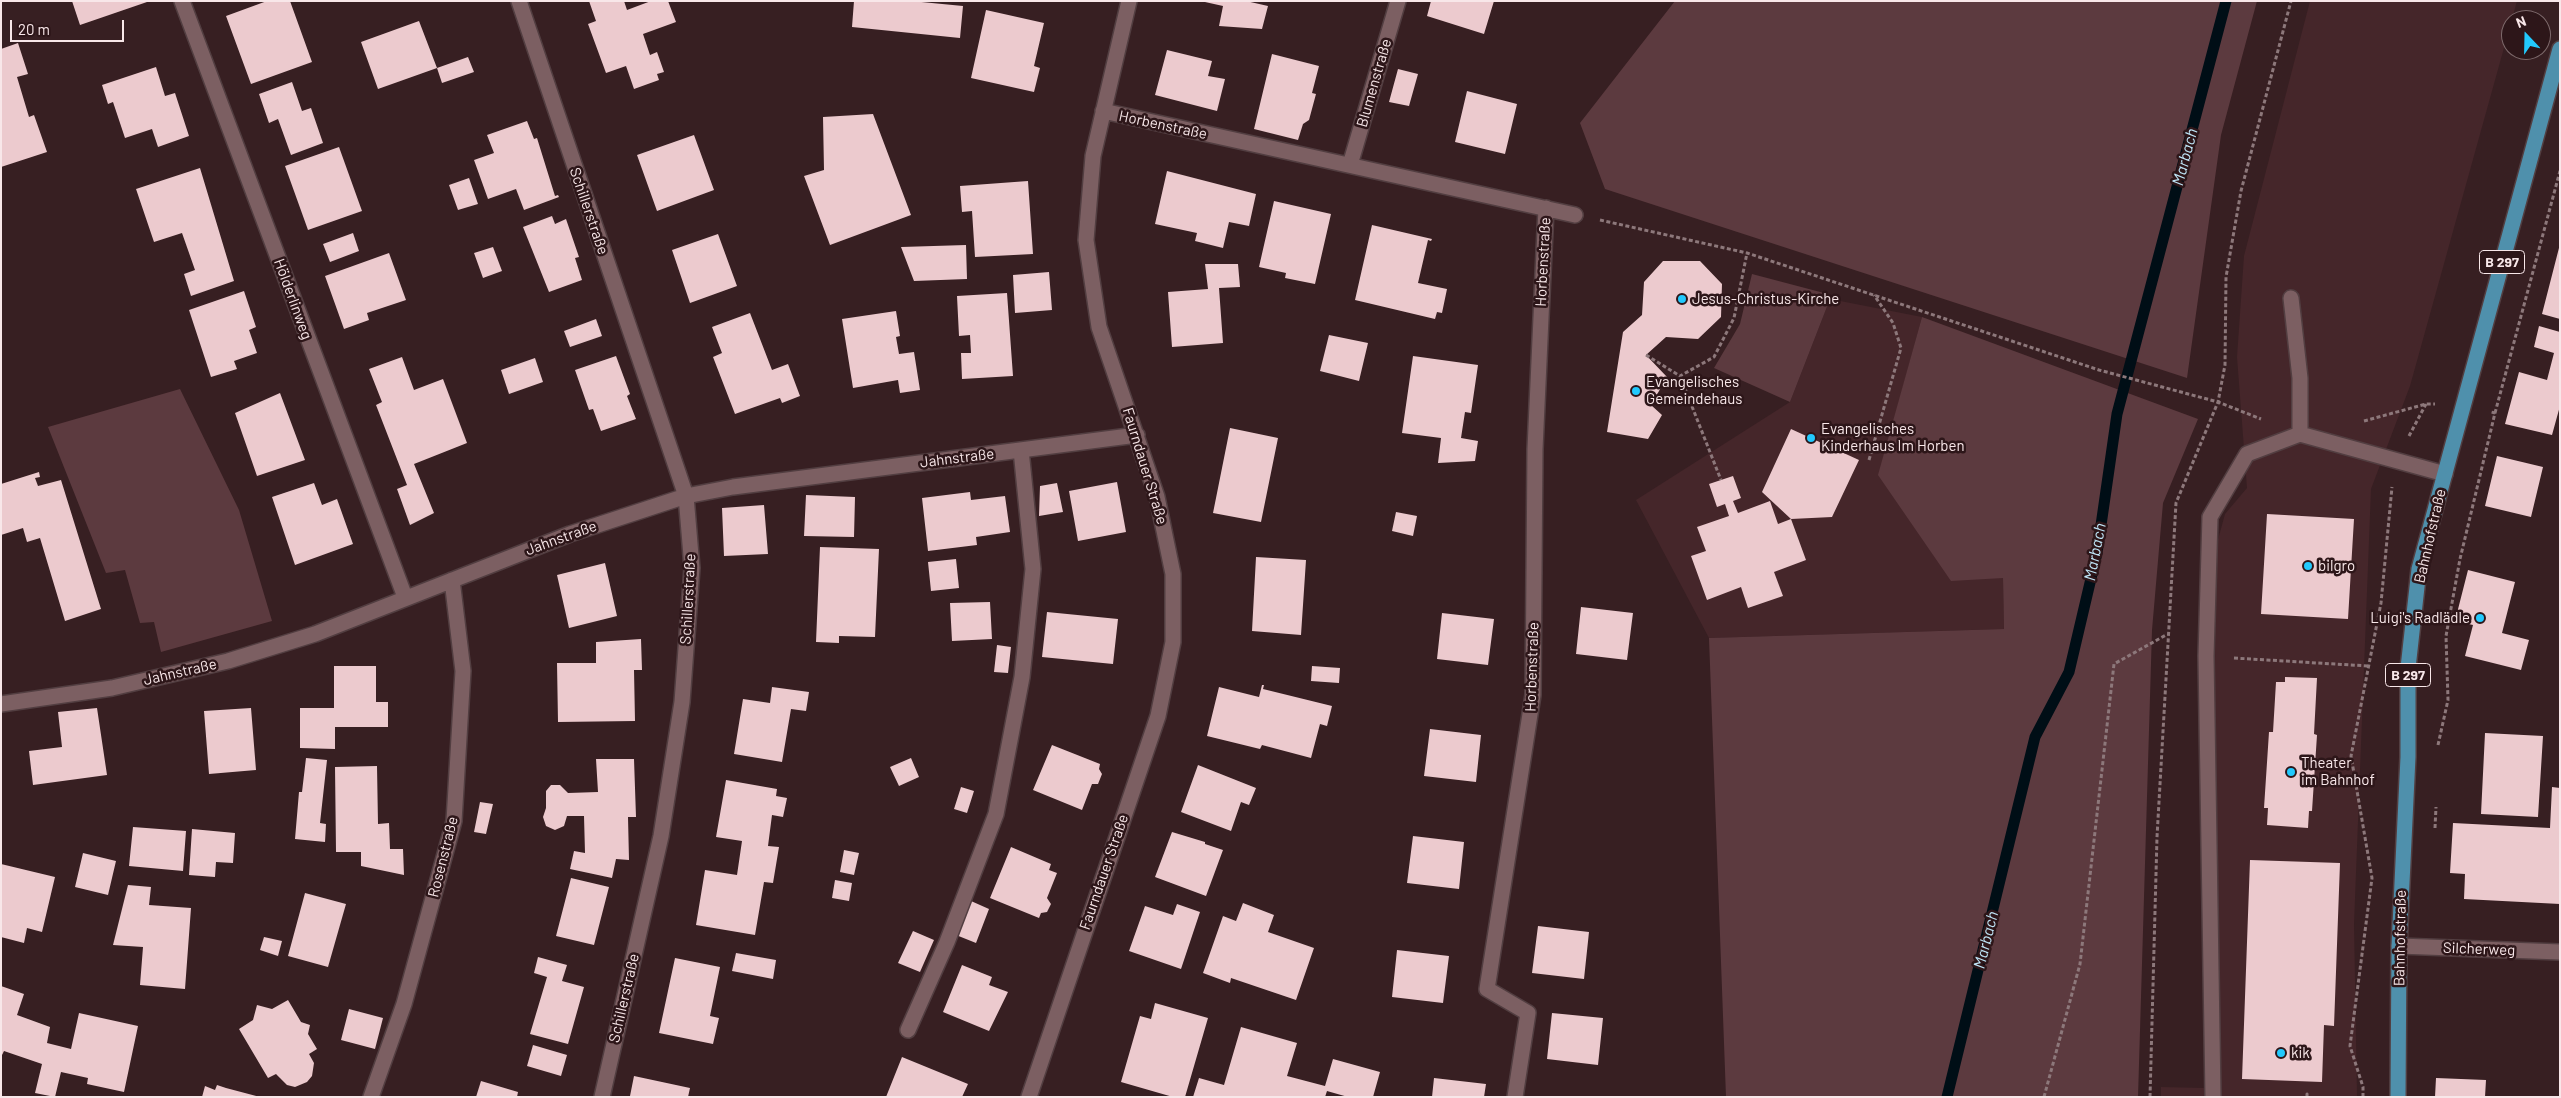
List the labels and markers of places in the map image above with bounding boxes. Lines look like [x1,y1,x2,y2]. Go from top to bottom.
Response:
place label: Jesus-Christus-Kirche [1692,290,1839,308]
marker: Jesus-Christus-Kirche [1676,293,1688,305]
place label: Evangelisches Gemeindehaus [1646,373,1742,408]
marker: Evangelisches Gemeindehaus [1630,385,1642,397]
place label: Evangelisches Kinderhaus Im Horben [1821,420,1965,455]
marker: Evangelisches Kinderhaus Im Horben [1805,432,1817,444]
place label: bilgro [2318,557,2355,575]
marker: bilgro [2302,560,2314,572]
place label: Luigi's Radlädle [2370,609,2470,627]
marker: Luigi's Radlädle [2474,612,2486,624]
place label: Theater im Bahnhof [2301,754,2375,789]
marker: Theater im Bahnhof [2285,766,2297,778]
place label: kik [2291,1044,2310,1062]
marker: kik [2275,1047,2287,1059]

